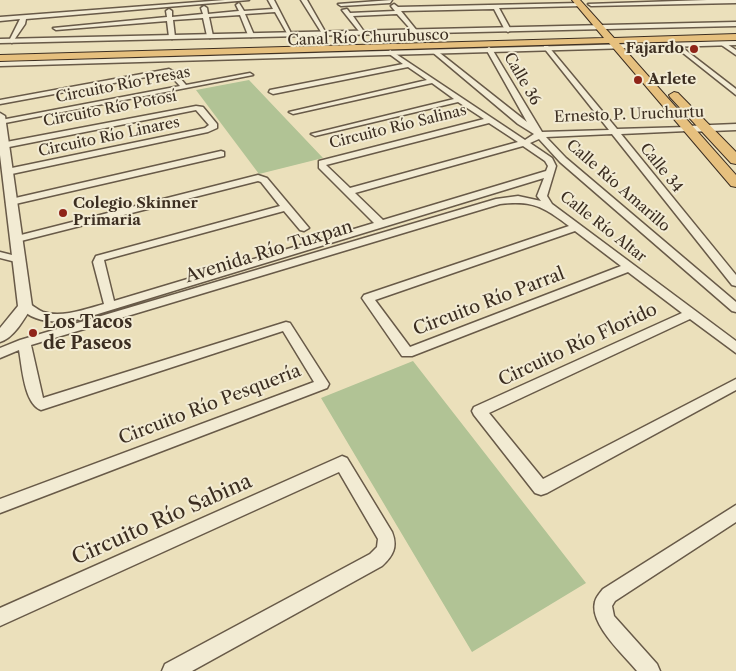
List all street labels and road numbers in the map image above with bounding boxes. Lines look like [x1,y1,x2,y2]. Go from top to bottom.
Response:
street label: Canal Río Churubusco [287,26,449,50]
street label: Calle 36 [500,49,544,109]
street label: Circuito Río Presas [54,63,192,107]
street label: Circuito Río Potosí [42,87,178,131]
street label: Circuito Río Salinas [327,101,469,153]
street label: Ernesto P. Uruchurtu [554,103,704,127]
street label: Circuito Río Linares [37,113,181,161]
street label: Calle Río Amarillo [562,136,674,236]
street label: Calle 34 [636,140,686,196]
street label: Calle Río Altar [556,188,650,266]
street label: Avenida Río Tuxpan [182,216,356,288]
street label: Circuito Río Parral [410,263,568,341]
street label: Circuito Río Florido [495,299,661,391]
street label: Circuito Río Pesquería [116,360,304,450]
street label: Circuito Río Sabina [68,469,256,571]

